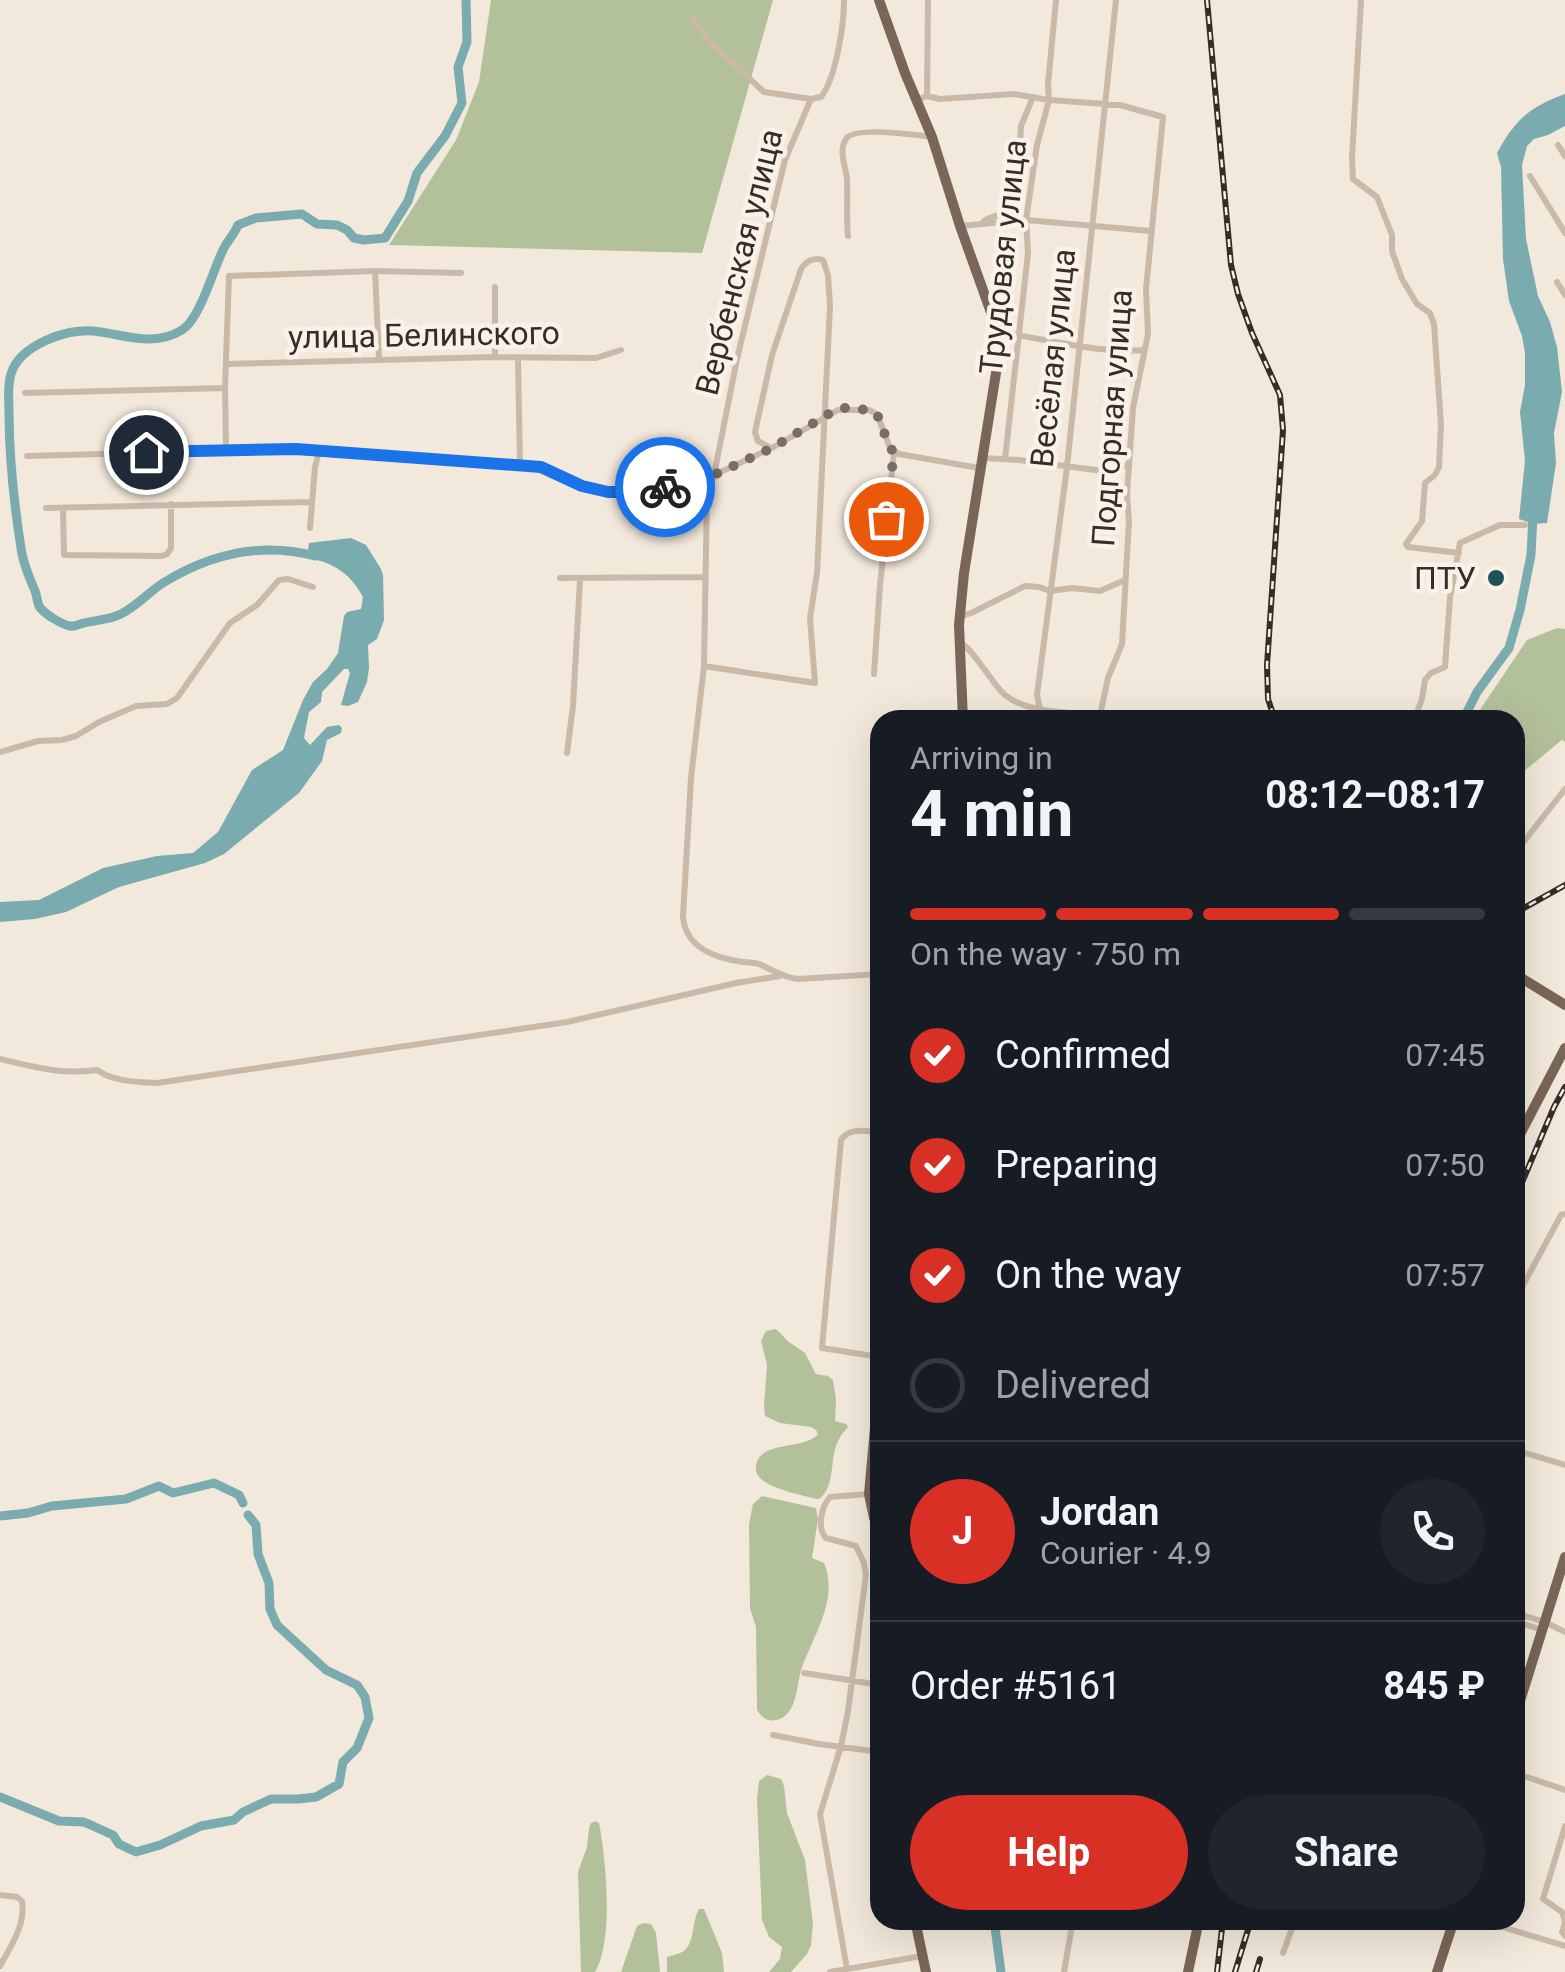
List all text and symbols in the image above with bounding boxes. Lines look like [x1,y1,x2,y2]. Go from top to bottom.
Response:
street label: Вербенская улица [688,125,790,399]
street label: Трудовая улица [972,138,1034,376]
street label: Весёлая улица [1023,247,1083,469]
street label: Подгорная улица [1084,288,1140,548]
street label: улица Белинского [288,314,560,356]
pin [104,410,189,495]
icon: home [119,425,174,480]
courier [615,437,715,537]
icon: bike [638,460,693,515]
pin [844,477,929,562]
icon: bag [859,492,914,547]
place label: ПТУ [1414,559,1476,597]
marker: ПТУ [1485,567,1507,589]
text: Arriving in [910,739,1053,777]
text: 08:12–08:17 [1265,773,1485,817]
text: 4 min [910,776,1073,852]
text: On the way · 750 m [910,935,1181,973]
icon: check [910,1028,965,1083]
text: Confirmed [995,1033,1171,1077]
text: 07:45 [1405,1036,1485,1074]
icon: check [910,1138,965,1193]
text: Preparing [995,1143,1158,1187]
text: 07:50 [1405,1146,1485,1184]
icon: check [910,1248,965,1303]
text: On the way [995,1253,1181,1297]
text: 07:57 [1405,1256,1485,1294]
text: Delivered [995,1363,1151,1407]
button: phone [1380,1479,1485,1584]
text: Jordan [1040,1490,1159,1534]
text: J [952,1509,973,1553]
text: Courier · 4.9 [1040,1534,1212,1572]
text: Order #5161 [910,1664,1121,1708]
text: 845 ₽ [1383,1664,1485,1708]
button: Help [910,1795,1188,1910]
button: Share [1208,1795,1485,1910]

